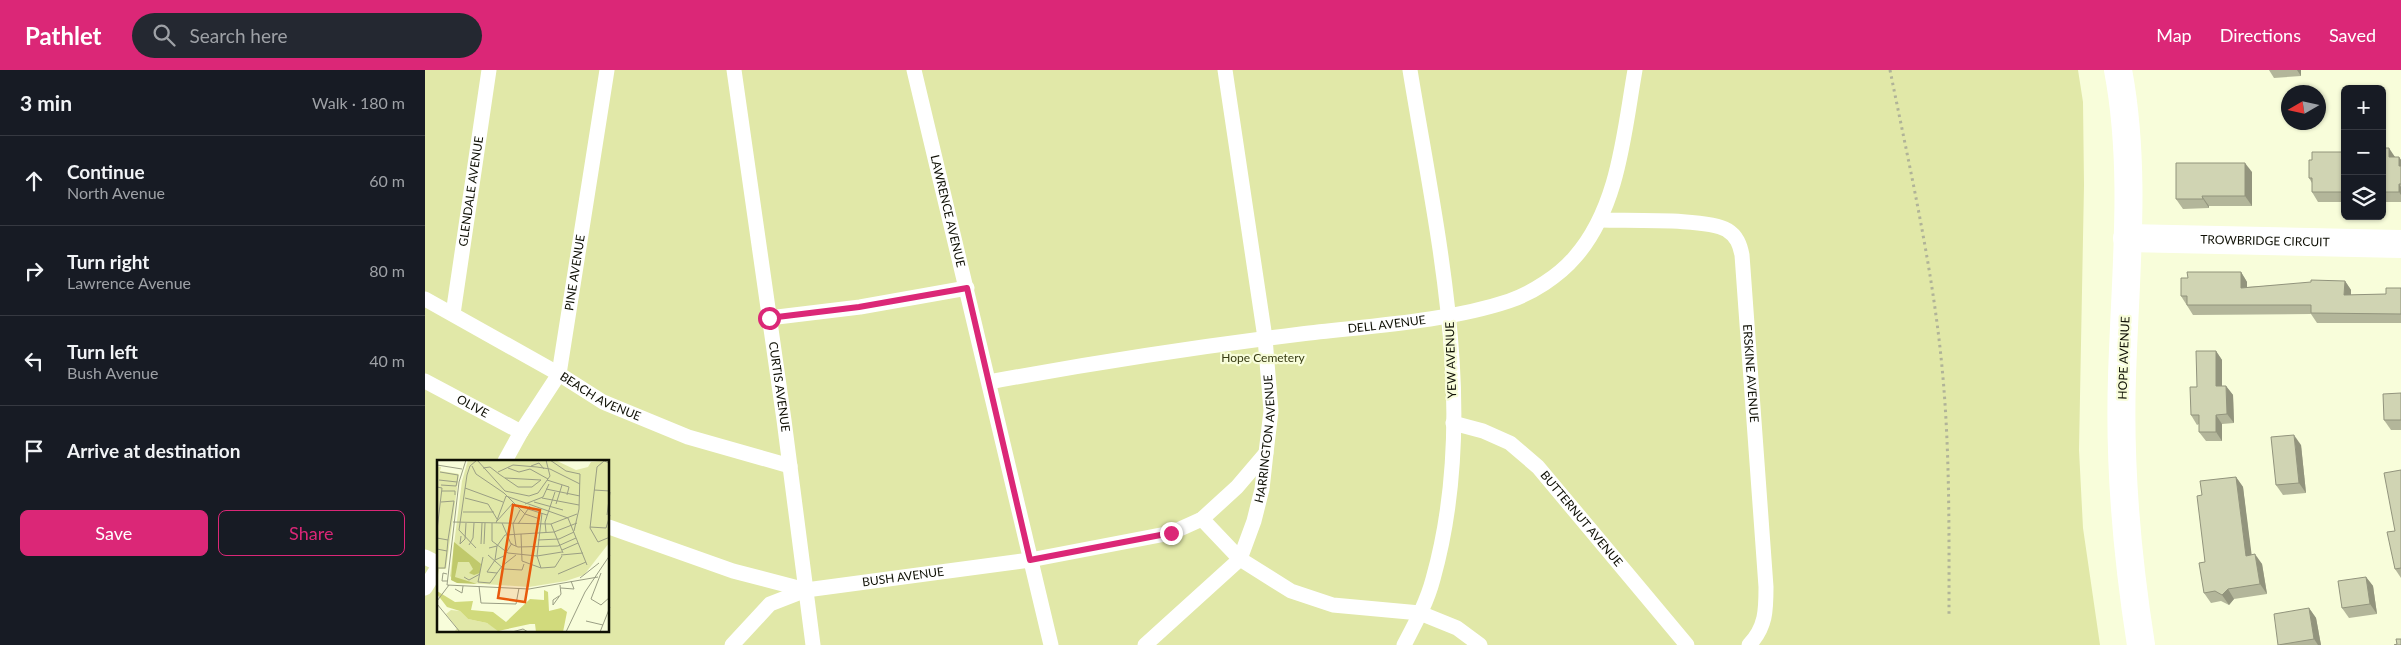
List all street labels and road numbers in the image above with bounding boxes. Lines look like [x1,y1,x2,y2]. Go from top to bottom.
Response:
street label: GLENDALE AVENUE [455,135,486,247]
street label: LAWRENCE AVENUE [927,153,969,269]
street label: TROWBRIDGE CIRCUIT [2200,232,2330,249]
street label: PINE AVENUE [561,233,588,312]
street label: DELL AVENUE [1347,312,1427,336]
street label: HOPE AVENUE [2115,316,2132,400]
street label: YEW AVENUE [1442,321,1459,399]
street label: ERSKINE AVENUE [1740,324,1762,423]
street label: CURTIS AVENUE [766,340,793,433]
street label: BEACH AVENUE [557,369,643,424]
street label: HARRINGTON AVENUE [1251,374,1278,505]
street label: OLIVE [454,391,492,421]
street label: BUTTERNUT AVENUE [1537,468,1626,569]
street label: BUSH AVENUE [861,564,945,589]

